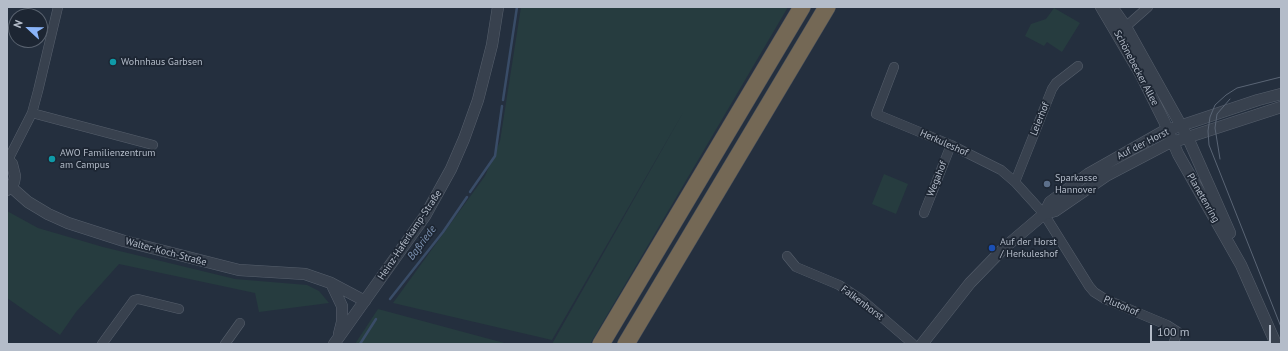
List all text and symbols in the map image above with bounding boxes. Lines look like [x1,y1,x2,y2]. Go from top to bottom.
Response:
north arrow [8,8,48,48]
text: N [10,18,26,30]
street label: Schönebecker Allee [1111,28,1161,108]
place label: Wohnhaus Garbsen [121,56,202,68]
marker: Wohnhaus Garbsen [108,57,118,67]
street label: Leierhof [1028,101,1052,137]
street label: Auf der Horst [1115,126,1171,162]
street label: Herkuleshof [918,127,970,159]
place label: AWO Familienzentrum am Campus [60,147,155,170]
marker: AWO Familienzentrum am Campus [47,154,57,164]
street label: Wegahof [924,160,950,198]
street label: Planetenring [1184,171,1222,225]
place label: Sparkasse Hannover [1055,172,1097,196]
marker: Sparkasse Hannover [1042,179,1052,189]
street label: Heinz-Haferkamp-Straße [375,188,445,282]
water label: Baßriede [405,223,439,263]
street label: Walter-Koch-Straße [124,235,208,269]
place label: Auf der Horst / Herkuleshof [1000,236,1058,260]
marker: Auf der Horst / Herkuleshof [987,243,997,253]
street label: Falkenhorst [838,283,886,323]
street label: Plutohof [1102,293,1140,319]
scale bar [1152,317,1273,343]
text: 100 m [1157,324,1190,339]

